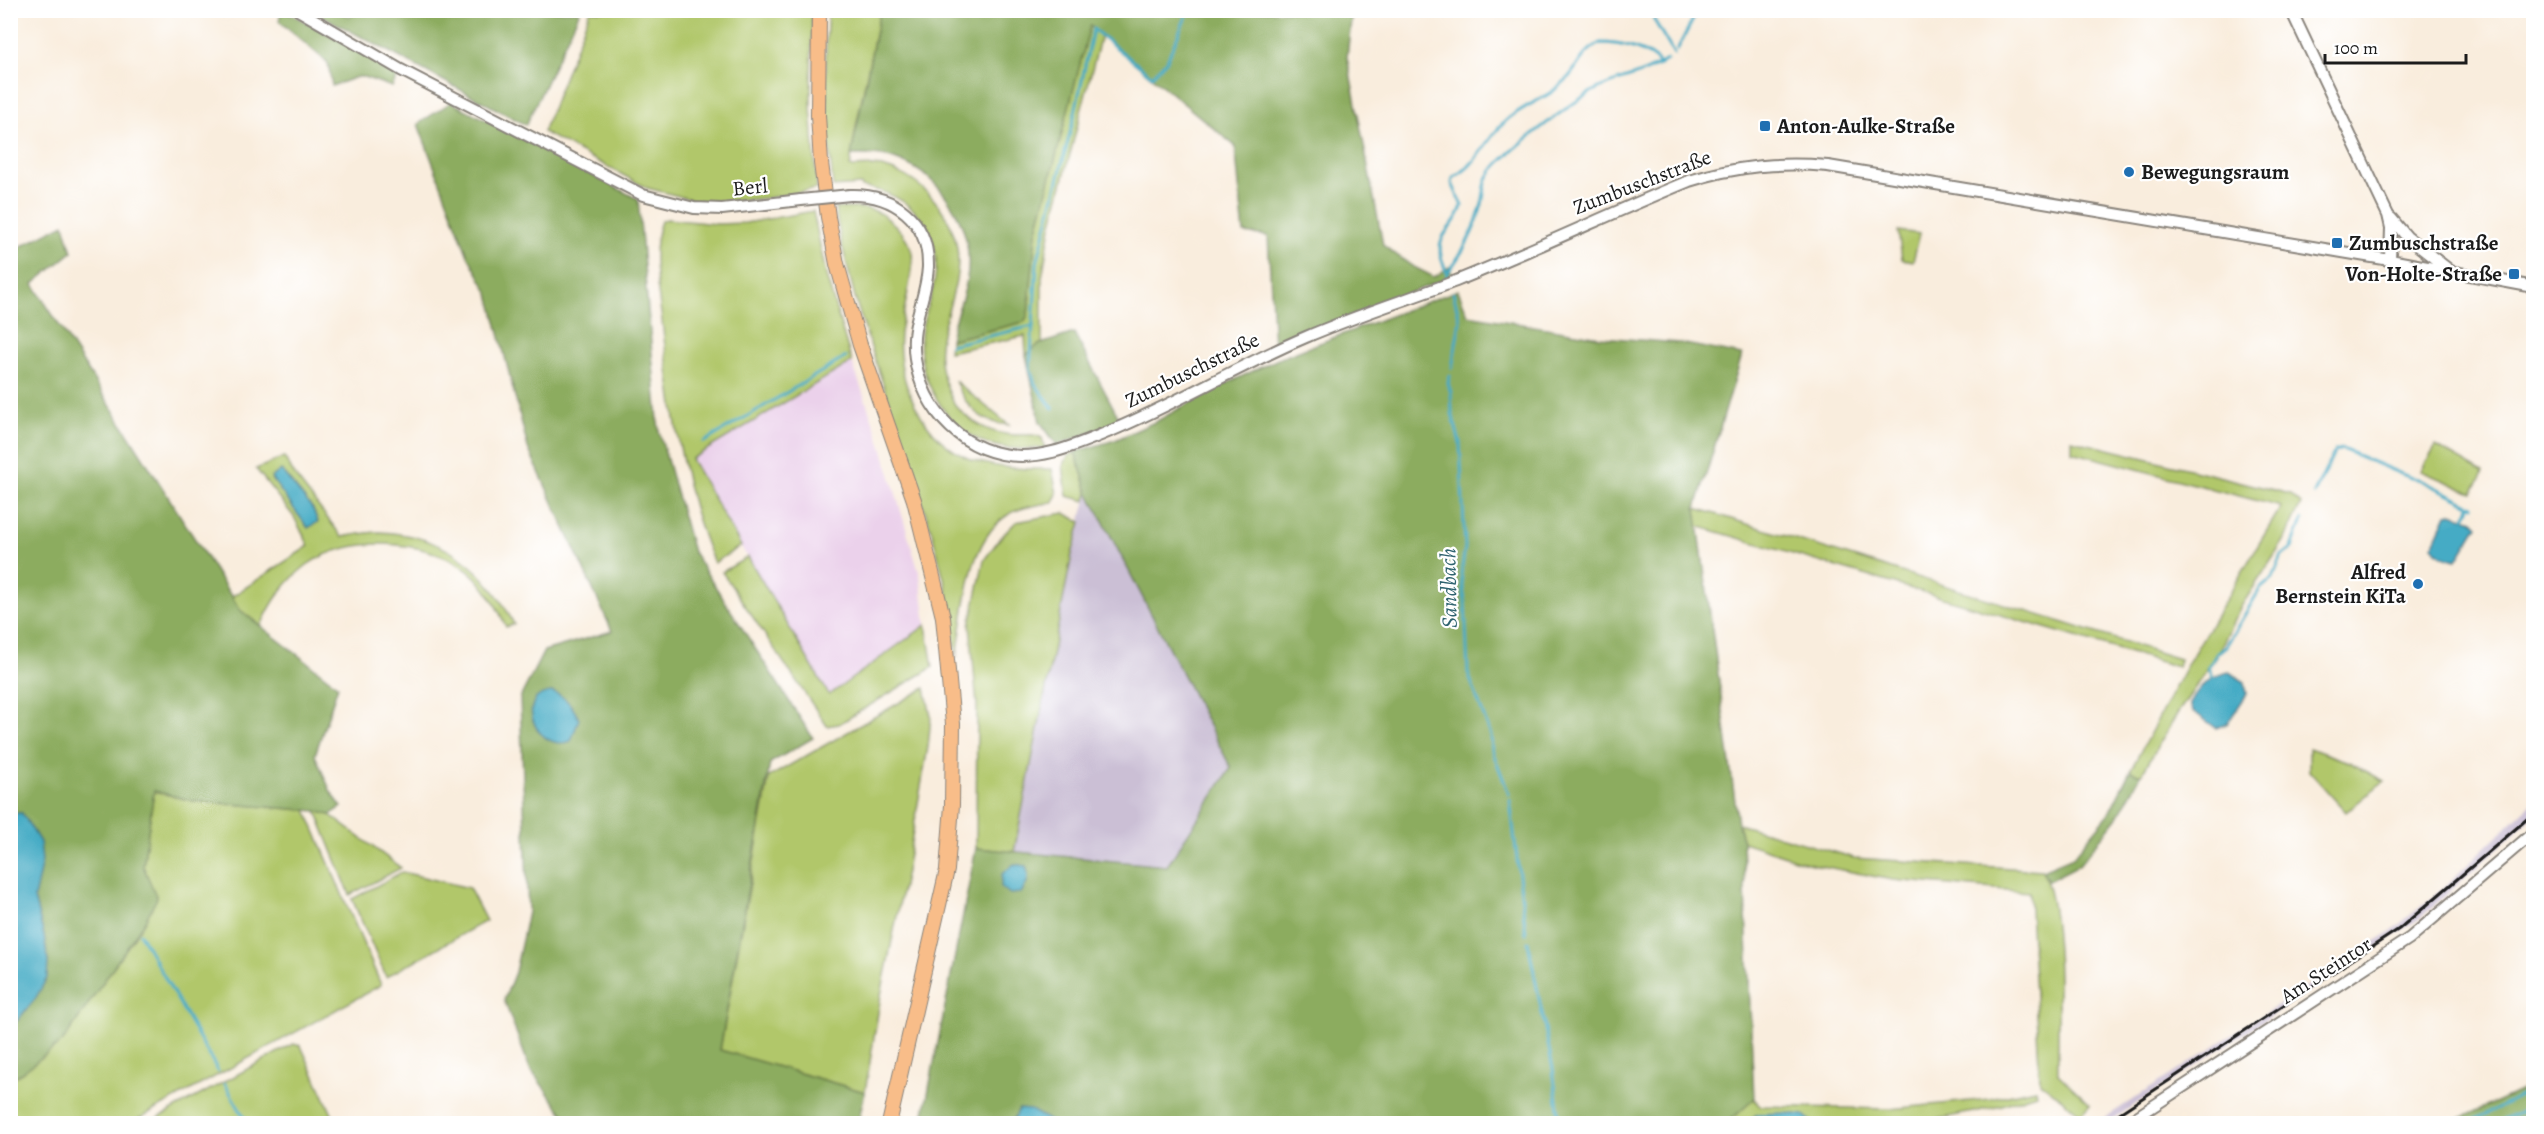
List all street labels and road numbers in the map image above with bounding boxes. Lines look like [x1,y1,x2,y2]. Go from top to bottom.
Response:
street label: Zumbuschstraße [1569,143,1715,221]
street label: Berl [731,171,769,203]
street label: Zumbuschstraße [1120,325,1264,415]
street label: Am Steintor [2274,930,2377,1011]

